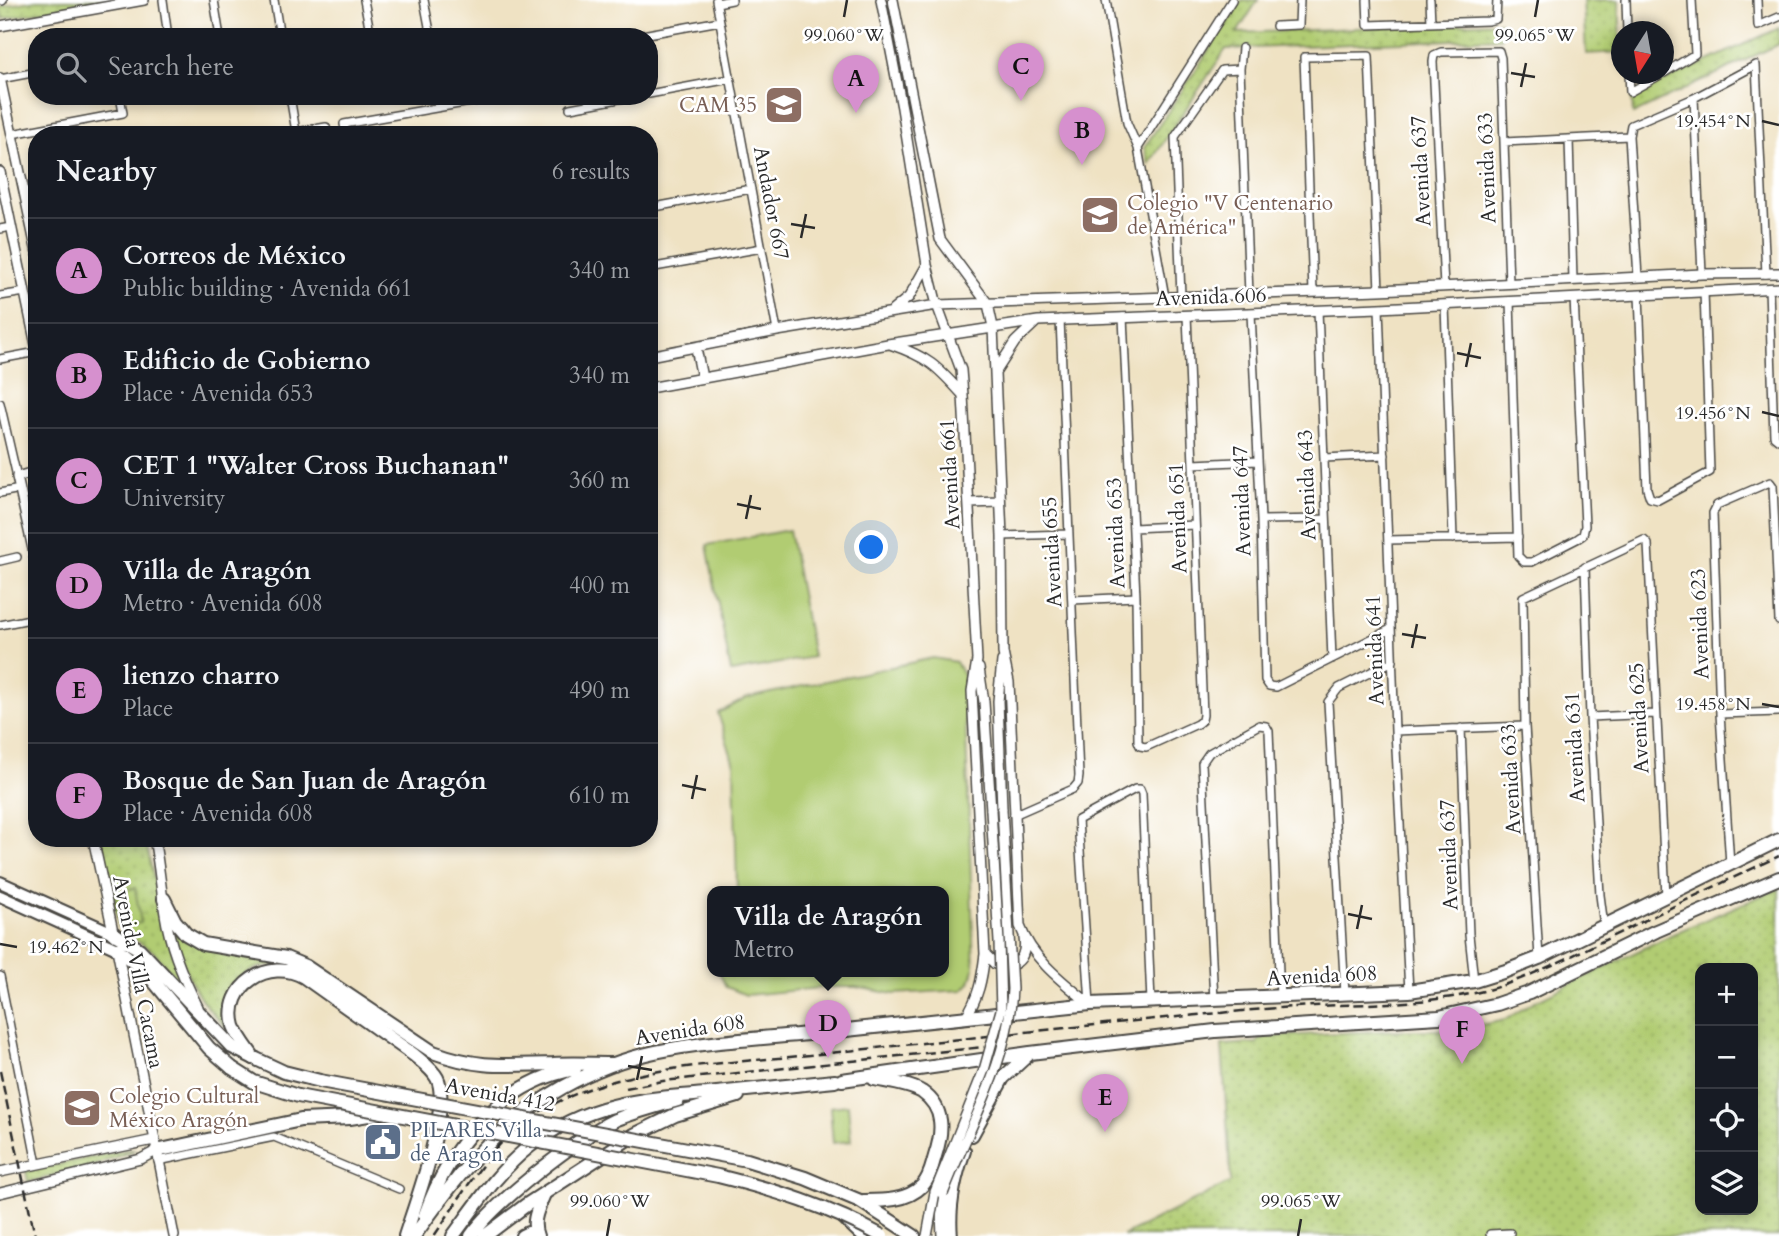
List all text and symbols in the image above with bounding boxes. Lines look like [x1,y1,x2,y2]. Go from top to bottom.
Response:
north arrow [1611,21,1674,84]
text: 99.060°W [804,23,884,48]
text: 99.065°W [1495,23,1575,48]
search box [28,28,658,105]
pin: C [998,43,1044,101]
icon: search [52,48,90,86]
text: Search here [108,49,234,84]
pin: A [833,55,879,113]
school or university icon: CAM 35 [763,84,805,126]
place label: CAM 35 [679,91,757,120]
pin: B [1059,107,1105,165]
text: 19.454°N [1675,109,1751,134]
street label: Avenida 633 [1471,112,1503,224]
street label: Avenida 637 [1404,115,1438,227]
street label: Andador 667 [746,144,796,263]
text: Nearby [56,151,157,192]
text: 6 results [552,156,630,187]
place label: Colegio "V Centenario de América" [1127,189,1333,242]
school or university icon: Colegio "V Centenario de América" [1079,194,1121,236]
text: Correos de México [123,238,346,273]
text: A [70,255,88,286]
text: 340 m [569,255,630,286]
text: Public building · Avenida 661 [123,273,412,304]
street label: Avenida 606 [1155,281,1267,313]
text: Edificio de Gobierno [123,343,370,378]
text: B [71,360,87,391]
text: 340 m [569,360,630,391]
text: Place · Avenida 653 [123,378,313,409]
text: 19.456°N [1675,401,1751,426]
street label: Avenida 661 [933,418,967,530]
street label: Avenida 643 [1291,429,1323,541]
street label: Avenida 647 [1226,445,1258,557]
text: CET 1 "Walter Cross Buchanan" [123,448,509,483]
street label: Avenida 651 [1162,462,1194,574]
text: C [70,465,88,496]
text: 360 m [569,465,630,496]
street label: Avenida 653 [1100,477,1132,589]
text: University [123,483,225,514]
street label: Avenida 655 [1035,496,1069,608]
your location [854,530,888,564]
text: Villa de Aragón [123,553,311,588]
street label: Avenida 623 [1684,568,1716,680]
text: D [69,570,89,601]
text: 400 m [569,570,630,601]
text: Metro · Avenida 608 [123,588,323,619]
street label: Avenida 641 [1359,594,1391,706]
text: lienzo charro [123,658,279,693]
street label: Avenida 625 [1622,662,1656,774]
text: E [72,675,86,706]
text: 490 m [569,675,630,706]
street label: Avenida 631 [1558,691,1592,803]
text: 19.458°N [1675,692,1751,717]
text: Place [123,693,173,724]
street label: Avenida 633 [1494,723,1528,835]
text: Bosque de San Juan de Aragón [123,763,487,798]
text: F [72,780,86,811]
text: 610 m [569,780,630,811]
text: Place · Avenida 608 [123,798,313,829]
street label: Avenida 637 [1433,799,1465,911]
street label: Avenida Villa Cacama [105,873,171,1071]
popup [707,886,949,977]
text: Villa de Aragón [734,899,922,934]
text: Metro [734,934,794,965]
text: 19.462°N [28,935,104,960]
street label: Avenida 608 [1266,959,1378,993]
map controls [1695,963,1758,1215]
button: + [1695,963,1758,1026]
pin: D [805,1000,851,1058]
pin: F [1439,1006,1485,1064]
street label: Avenida 608 [633,1007,747,1053]
button: − [1695,1026,1758,1089]
street label: Avenida 412 [443,1071,557,1119]
pin: E [1082,1074,1128,1132]
place label: Colegio Cultural México Aragón [109,1082,259,1135]
school or university icon: Colegio Cultural México Aragón [61,1087,103,1129]
button: locate [1695,1089,1758,1152]
place label: PILARES Villa de Aragón [410,1116,542,1169]
public building icon: PILARES Villa de Aragón [362,1121,404,1163]
button: layers [1695,1152,1758,1215]
text: 99.060°W [570,1189,650,1214]
text: 99.065°W [1261,1189,1341,1214]

